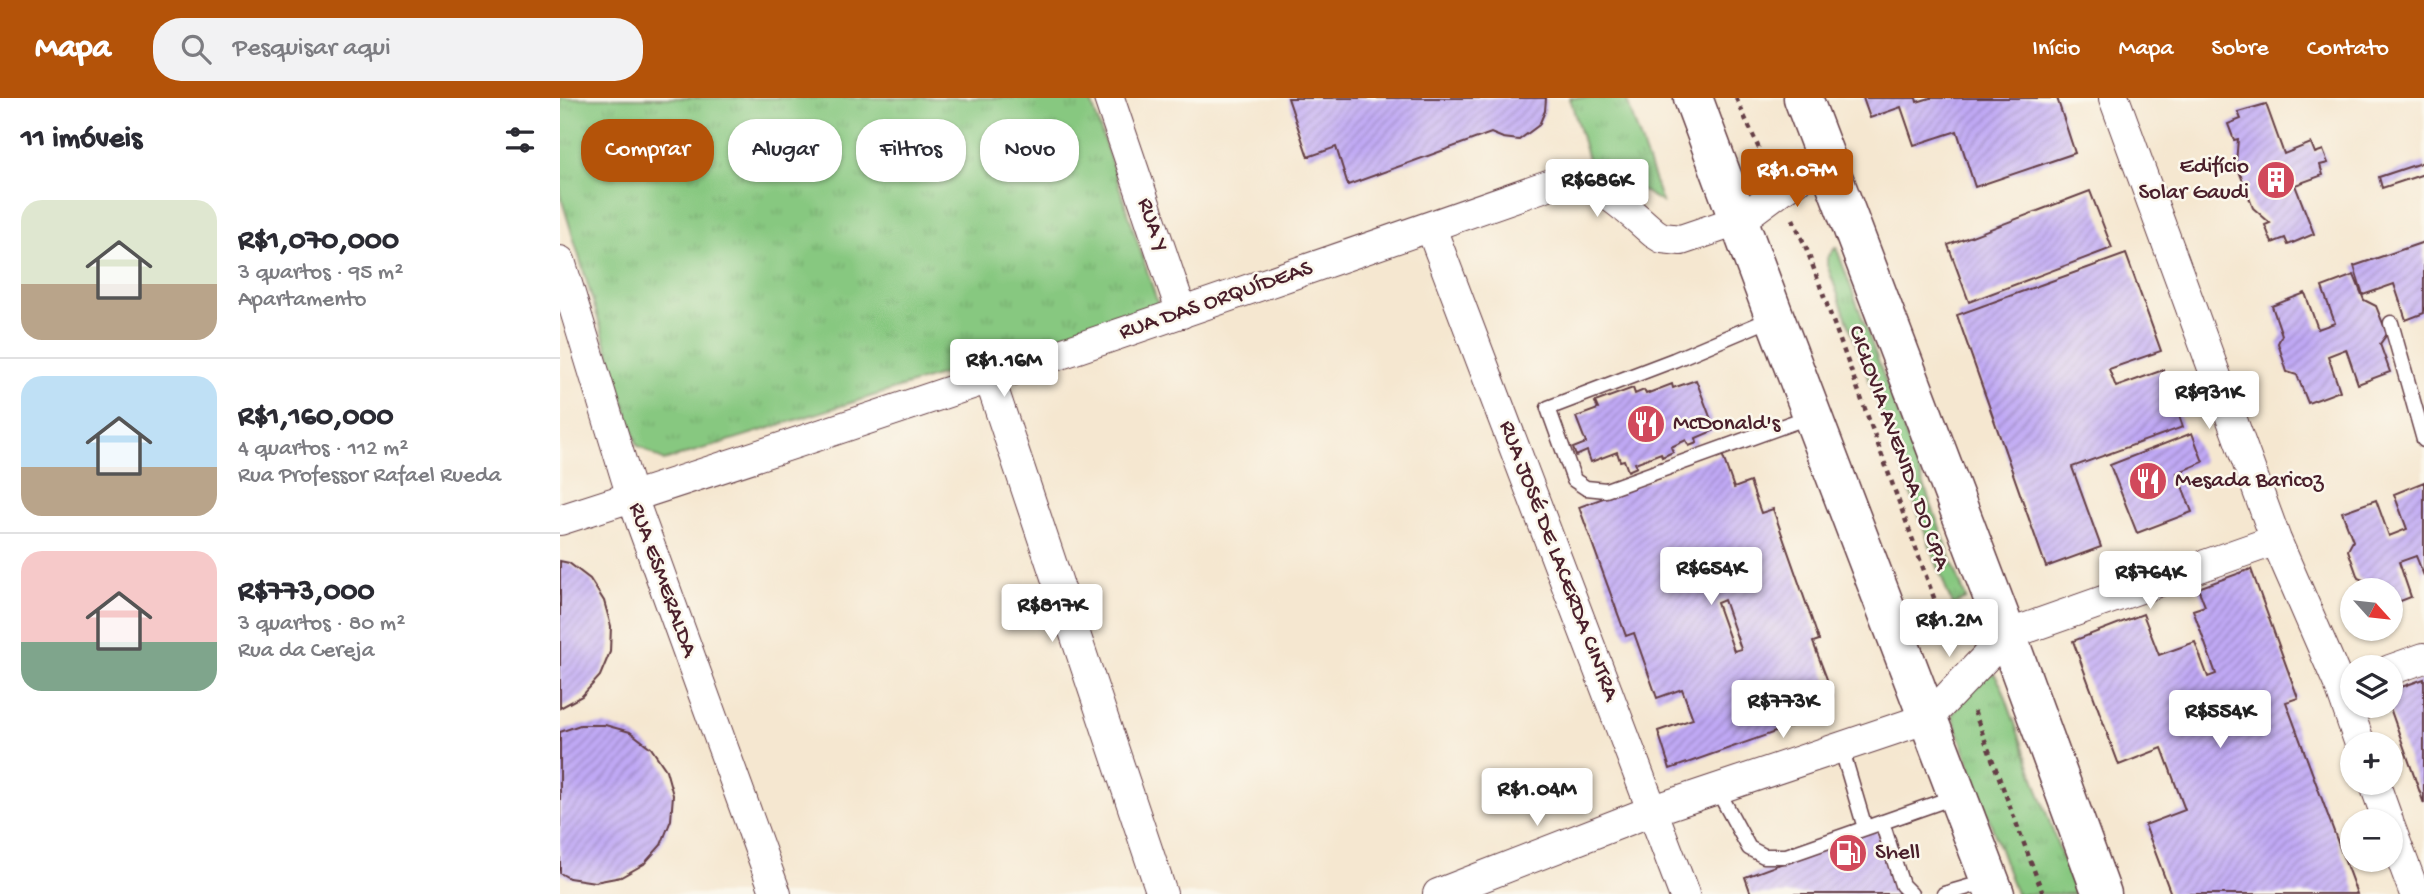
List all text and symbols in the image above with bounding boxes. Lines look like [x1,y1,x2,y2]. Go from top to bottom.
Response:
search box [153,18,643,81]
text: Mapa [35,30,111,68]
icon: search [177,30,215,68]
text: Pesquisar aqui [233,34,391,65]
text: Início [2032,35,2080,64]
text: Mapa [2118,35,2174,64]
text: Sobre [2212,35,2269,64]
text: Contato [2307,35,2389,64]
chip: Comprar [581,119,714,182]
chip: Alugar [728,119,842,182]
chip: Filtros [856,119,966,182]
chip: Novo [980,119,1079,182]
icon: filters [501,121,539,159]
text: 11 imóveis [21,123,142,158]
pin: R$1.07M [1732,150,1862,209]
place label: Edifício Solar Gaudi [2138,154,2249,207]
text: R$1.07M [1757,158,1837,185]
pin: R$686K [1540,159,1654,219]
building icon: Edifício Solar Gaudi [2255,159,2297,201]
text: R$686K [1562,168,1632,195]
street label: RUA Y [1130,195,1174,255]
text: R$1,070,000 [238,225,399,260]
icon: home [77,228,161,312]
street label: RUA DAS ORQUÍDEAS [1116,255,1317,347]
text: 3 quartos · 95 m² [238,260,403,287]
text: Apartamento [238,287,366,314]
street label: CICLOVIA AVENIDA DO CPA [1841,322,1955,575]
pin: R$1.16M [939,340,1069,399]
text: R$1.16M [966,348,1042,375]
pin: R$931K [2152,372,2266,431]
text: R$931K [2175,380,2243,407]
text: R$1,160,000 [238,401,394,436]
restaurant icon: McDonald's [1625,403,1667,445]
icon: home [77,404,161,488]
place label: McDonald's [1673,411,1781,438]
street label: RUA JOSÉ DE LACERDA CINTRA [1492,417,1624,706]
text: 4 quartos · 112 m² [238,436,408,463]
restaurant icon: Mesada Baricoz [2127,460,2169,502]
text: Rua Professor Rafael Rueda [238,463,501,490]
place label: Mesada Baricoz [2175,468,2324,495]
street label: RUA ESMERALDA [622,499,703,662]
pin: R$654K [1654,547,1768,607]
pin: R$764K [2093,552,2207,611]
text: R$654K [1676,556,1746,583]
text: R$764K [2115,560,2185,587]
text: R$773,000 [238,576,375,611]
north arrow [2340,578,2403,640]
map controls [2340,578,2403,872]
icon: home [77,579,161,663]
pin: R$817K [995,584,1109,644]
text: R$817K [1018,593,1086,620]
pin: R$1.2M [1892,600,2006,659]
text: R$1.2M [1916,608,1982,635]
text: 3 quartos · 80 m² [238,611,405,638]
text: Rua da Cereja [238,638,375,665]
button: layers [2340,655,2403,718]
pin: R$773K [1726,680,1840,740]
text: R$773K [1748,689,1818,716]
pin: R$554K [2163,690,2277,750]
text: R$554K [2185,699,2255,726]
button: + [2340,732,2403,795]
pin: R$1.04M [1472,768,1602,828]
text: R$1.04M [1498,777,1576,804]
button: − [2340,809,2403,872]
fuel station icon: Shell [1827,832,1869,874]
place label: Shell [1875,840,1920,867]

